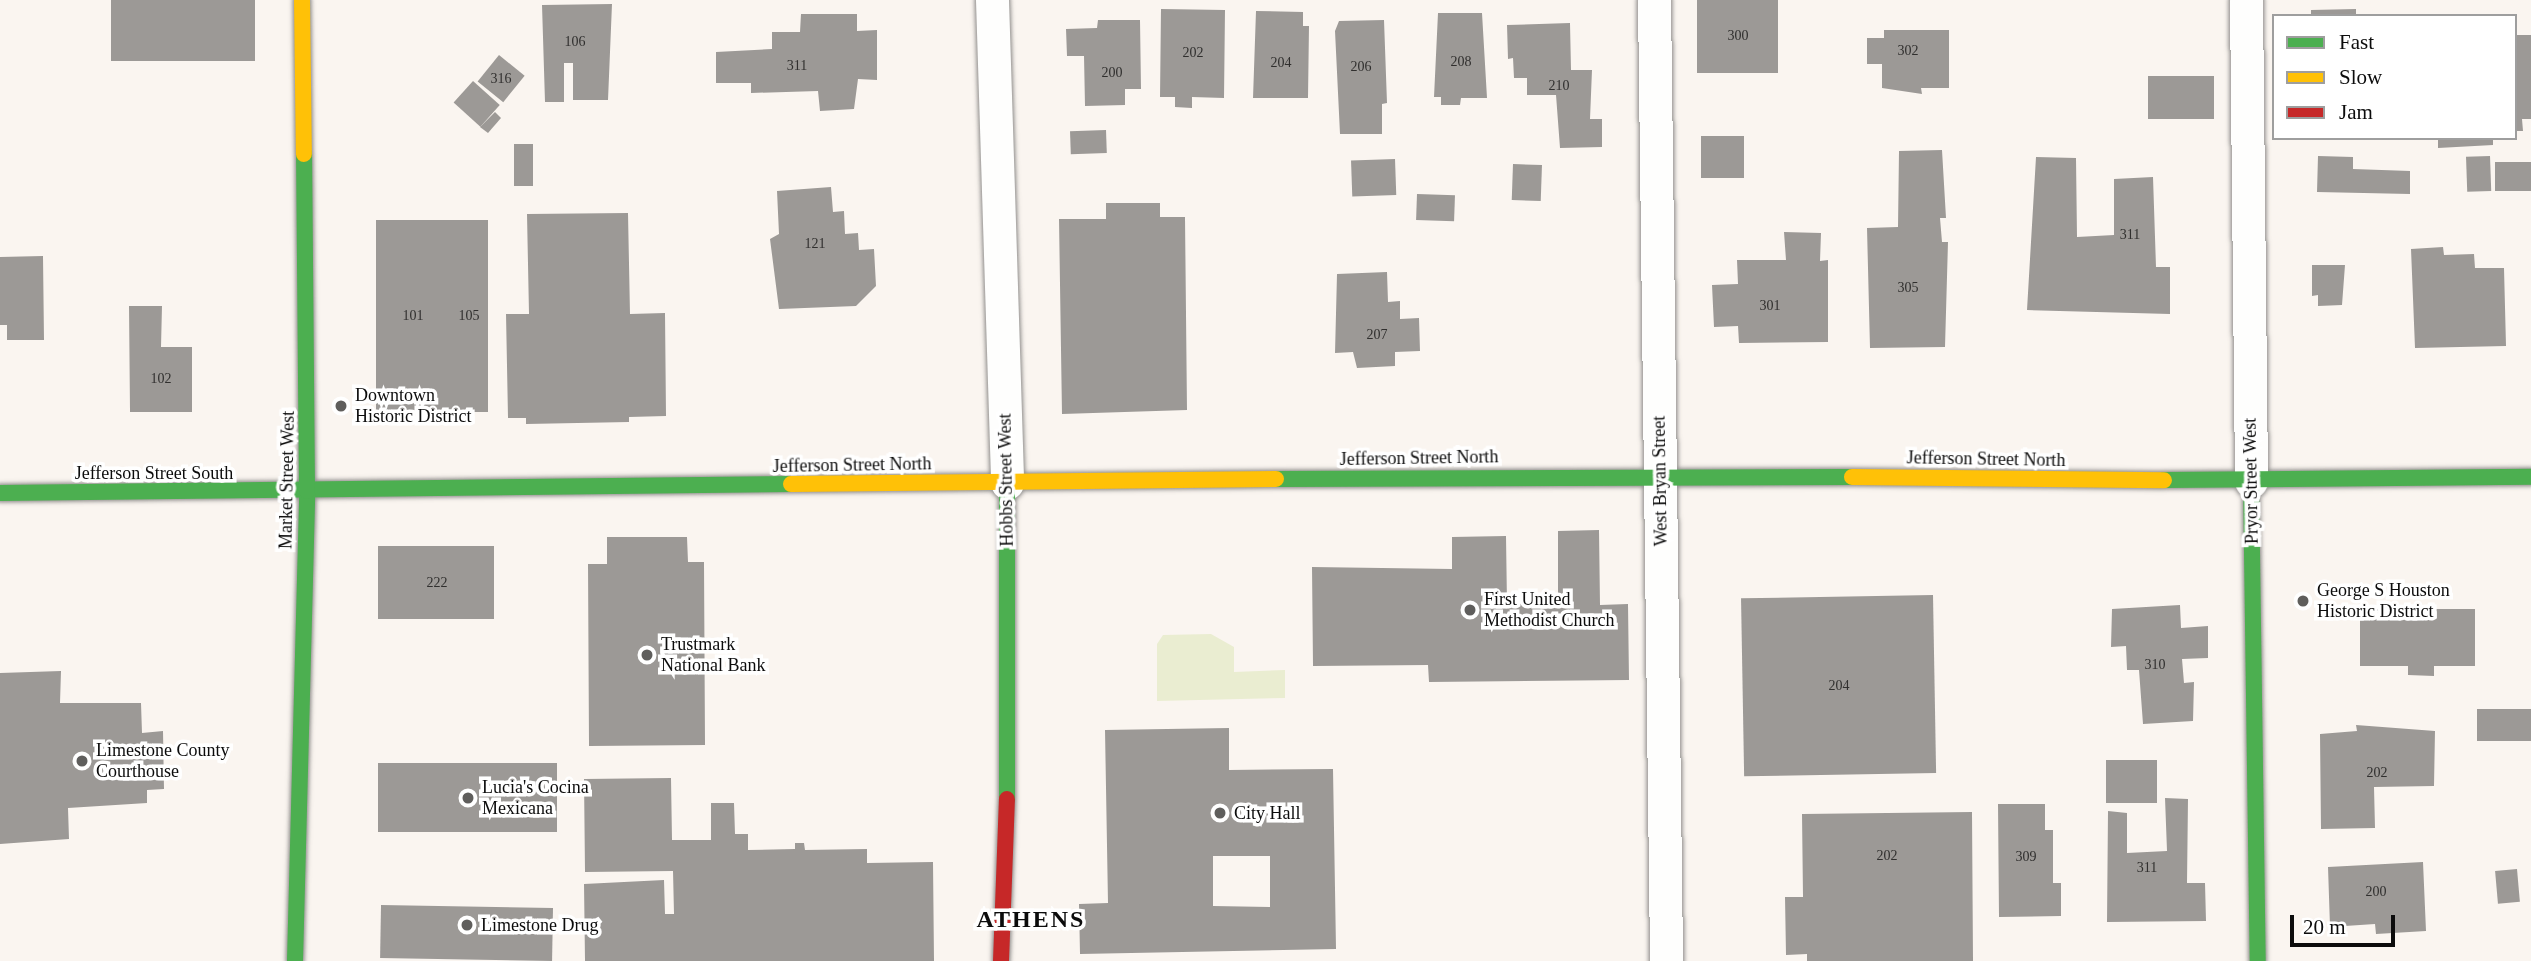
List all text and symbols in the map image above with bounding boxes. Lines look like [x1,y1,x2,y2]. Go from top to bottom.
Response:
legend [2272,14,2517,140]
house number: 300 [1728,28,1748,44]
text: Fast [2339,30,2374,54]
house number: 106 [564,34,586,50]
house number: 302 [1898,43,1918,59]
house number: 202 [1182,45,1204,61]
house number: 208 [1450,54,1472,70]
house number: 204 [1270,55,1292,71]
house number: 311 [787,58,807,74]
house number: 206 [1350,59,1372,75]
house number: 200 [1102,65,1122,81]
text: Slow [2339,65,2382,89]
house number: 316 [490,71,512,87]
house number: 210 [1548,78,1570,94]
text: Jam [2339,100,2373,124]
house number: 311 [2120,227,2140,243]
house number: 121 [804,236,826,252]
house number: 305 [1898,280,1918,296]
house number: 301 [1760,298,1780,314]
house number: 101 [402,308,424,324]
house number: 105 [458,308,480,324]
house number: 207 [1366,327,1388,343]
house number: 102 [150,371,172,387]
place label: Downtown Historic District [355,385,471,428]
marker: Downtown Historic District [333,398,349,414]
street label: Market Street West [275,411,299,549]
street label: Hobbs Street West [994,413,1018,547]
street label: West Bryan Street [1648,416,1672,546]
street label: Pryor Street West [2239,418,2263,544]
street label: Jefferson Street North [1340,446,1498,470]
street label: Jefferson Street North [1907,447,2065,471]
street label: Jefferson Street North [773,453,931,477]
street label: Jefferson Street South [75,462,233,484]
house number: 222 [426,575,448,591]
place label: George S Houston Historic District [2317,580,2450,622]
place label: First United Methodist Church [1484,589,1614,632]
marker: George S Houston Historic District [2295,593,2311,609]
marker: First United Methodist Church [1462,602,1478,618]
place label: Trustmark National Bank [661,634,765,676]
marker: Trustmark National Bank [639,647,655,663]
house number: 310 [2144,657,2166,673]
house number: 204 [1828,678,1850,694]
place label: Limestone County Courthouse [96,740,229,782]
marker: Limestone County Courthouse [74,753,90,769]
house number: 202 [2366,765,2388,781]
place label: Lucia's Cocina Mexicana [482,777,589,820]
marker: Lucia's Cocina Mexicana [460,790,476,806]
place label: City Hall [1234,802,1300,824]
marker: City Hall [1212,805,1228,821]
house number: 202 [1876,848,1898,864]
house number: 309 [2016,849,2036,865]
house number: 311 [2137,860,2157,876]
house number: 200 [2366,884,2386,900]
scale bar [2293,902,2398,946]
district label: ATHENS [977,906,1085,934]
place label: Limestone Drug [481,914,598,936]
text: 20 m [2303,915,2346,939]
marker: Limestone Drug [459,917,475,933]

